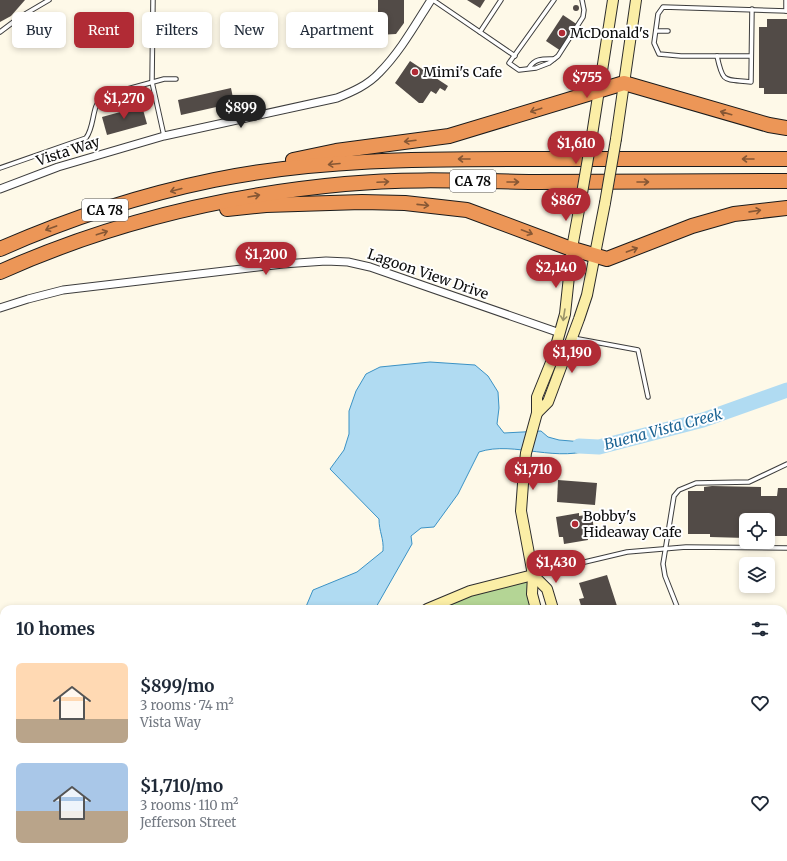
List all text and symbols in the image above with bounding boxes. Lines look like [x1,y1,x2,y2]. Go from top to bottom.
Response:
chip: Buy [12,12,66,48]
chip: Rent [74,12,134,48]
chip: Filters [142,12,212,48]
chip: New [220,12,278,48]
chip: Apartment [286,12,388,48]
place label: McDonald's [570,24,649,42]
marker: McDonald's [557,28,567,38]
place label: Mimi's Cafe [423,63,502,81]
pin: $755 [563,65,611,99]
marker: Mimi's Cafe [410,67,420,77]
text: $755 [572,69,602,86]
pin: $1,270 [91,86,157,120]
text: $1,270 [103,90,145,107]
pin: $899 [217,95,265,129]
text: $899 [225,99,257,116]
one-way arrow [530,107,542,115]
one-way arrow [720,109,733,116]
pin: $1,610 [543,131,609,165]
street label: Vista Way [33,132,103,170]
text: $1,610 [556,135,596,152]
one-way arrow [404,137,417,145]
one-way arrow [458,155,471,163]
one-way arrow [742,155,755,163]
one-way arrow [328,160,341,167]
road number: CA 78 [450,170,496,192]
one-way arrow [376,178,389,186]
one-way arrow [506,178,519,186]
one-way arrow [636,178,649,186]
one-way arrow [169,187,182,194]
pin: $867 [542,188,590,222]
one-way arrow [247,192,260,200]
text: $867 [550,192,582,209]
road number: CA 78 [82,199,128,221]
one-way arrow [416,201,429,208]
one-way arrow [748,207,761,215]
one-way arrow [46,224,58,232]
one-way arrow [520,228,532,236]
one-way arrow [95,229,108,236]
pin: $1,200 [233,242,299,276]
street label: Lagoon View Drive [365,245,491,303]
one-way arrow [625,245,637,253]
text: $1,200 [244,246,288,263]
pin: $2,140 [523,255,589,289]
text: $2,140 [535,259,577,276]
one-way arrow [560,308,568,321]
pin: $1,190 [539,340,605,374]
text: $1,190 [552,344,592,361]
water label: Buena Vista Creek [602,404,725,454]
pin: $1,710 [500,457,566,491]
text: $1,710 [514,461,552,478]
place label: Bobby's Hideaway Cafe [583,507,682,541]
map controls [739,513,775,593]
button: locate [739,513,775,549]
marker: Bobby's Hideaway Cafe [570,519,580,529]
pin: $1,430 [523,550,589,584]
text: $1,430 [535,554,577,571]
button: layers [739,557,775,593]
text: 10 homes [16,618,95,640]
icon: filters [749,618,771,640]
text: $899/mo [140,675,214,697]
icon: home [48,679,96,727]
icon: heart [749,692,771,714]
text: 3 rooms · 74 m² [140,697,234,714]
text: Vista Way [140,714,201,731]
text: $1,710/mo [140,775,223,797]
icon: home [48,779,96,827]
icon: heart [749,792,771,814]
text: 3 rooms · 110 m² [140,797,239,814]
text: Jefferson Street [140,814,236,831]

